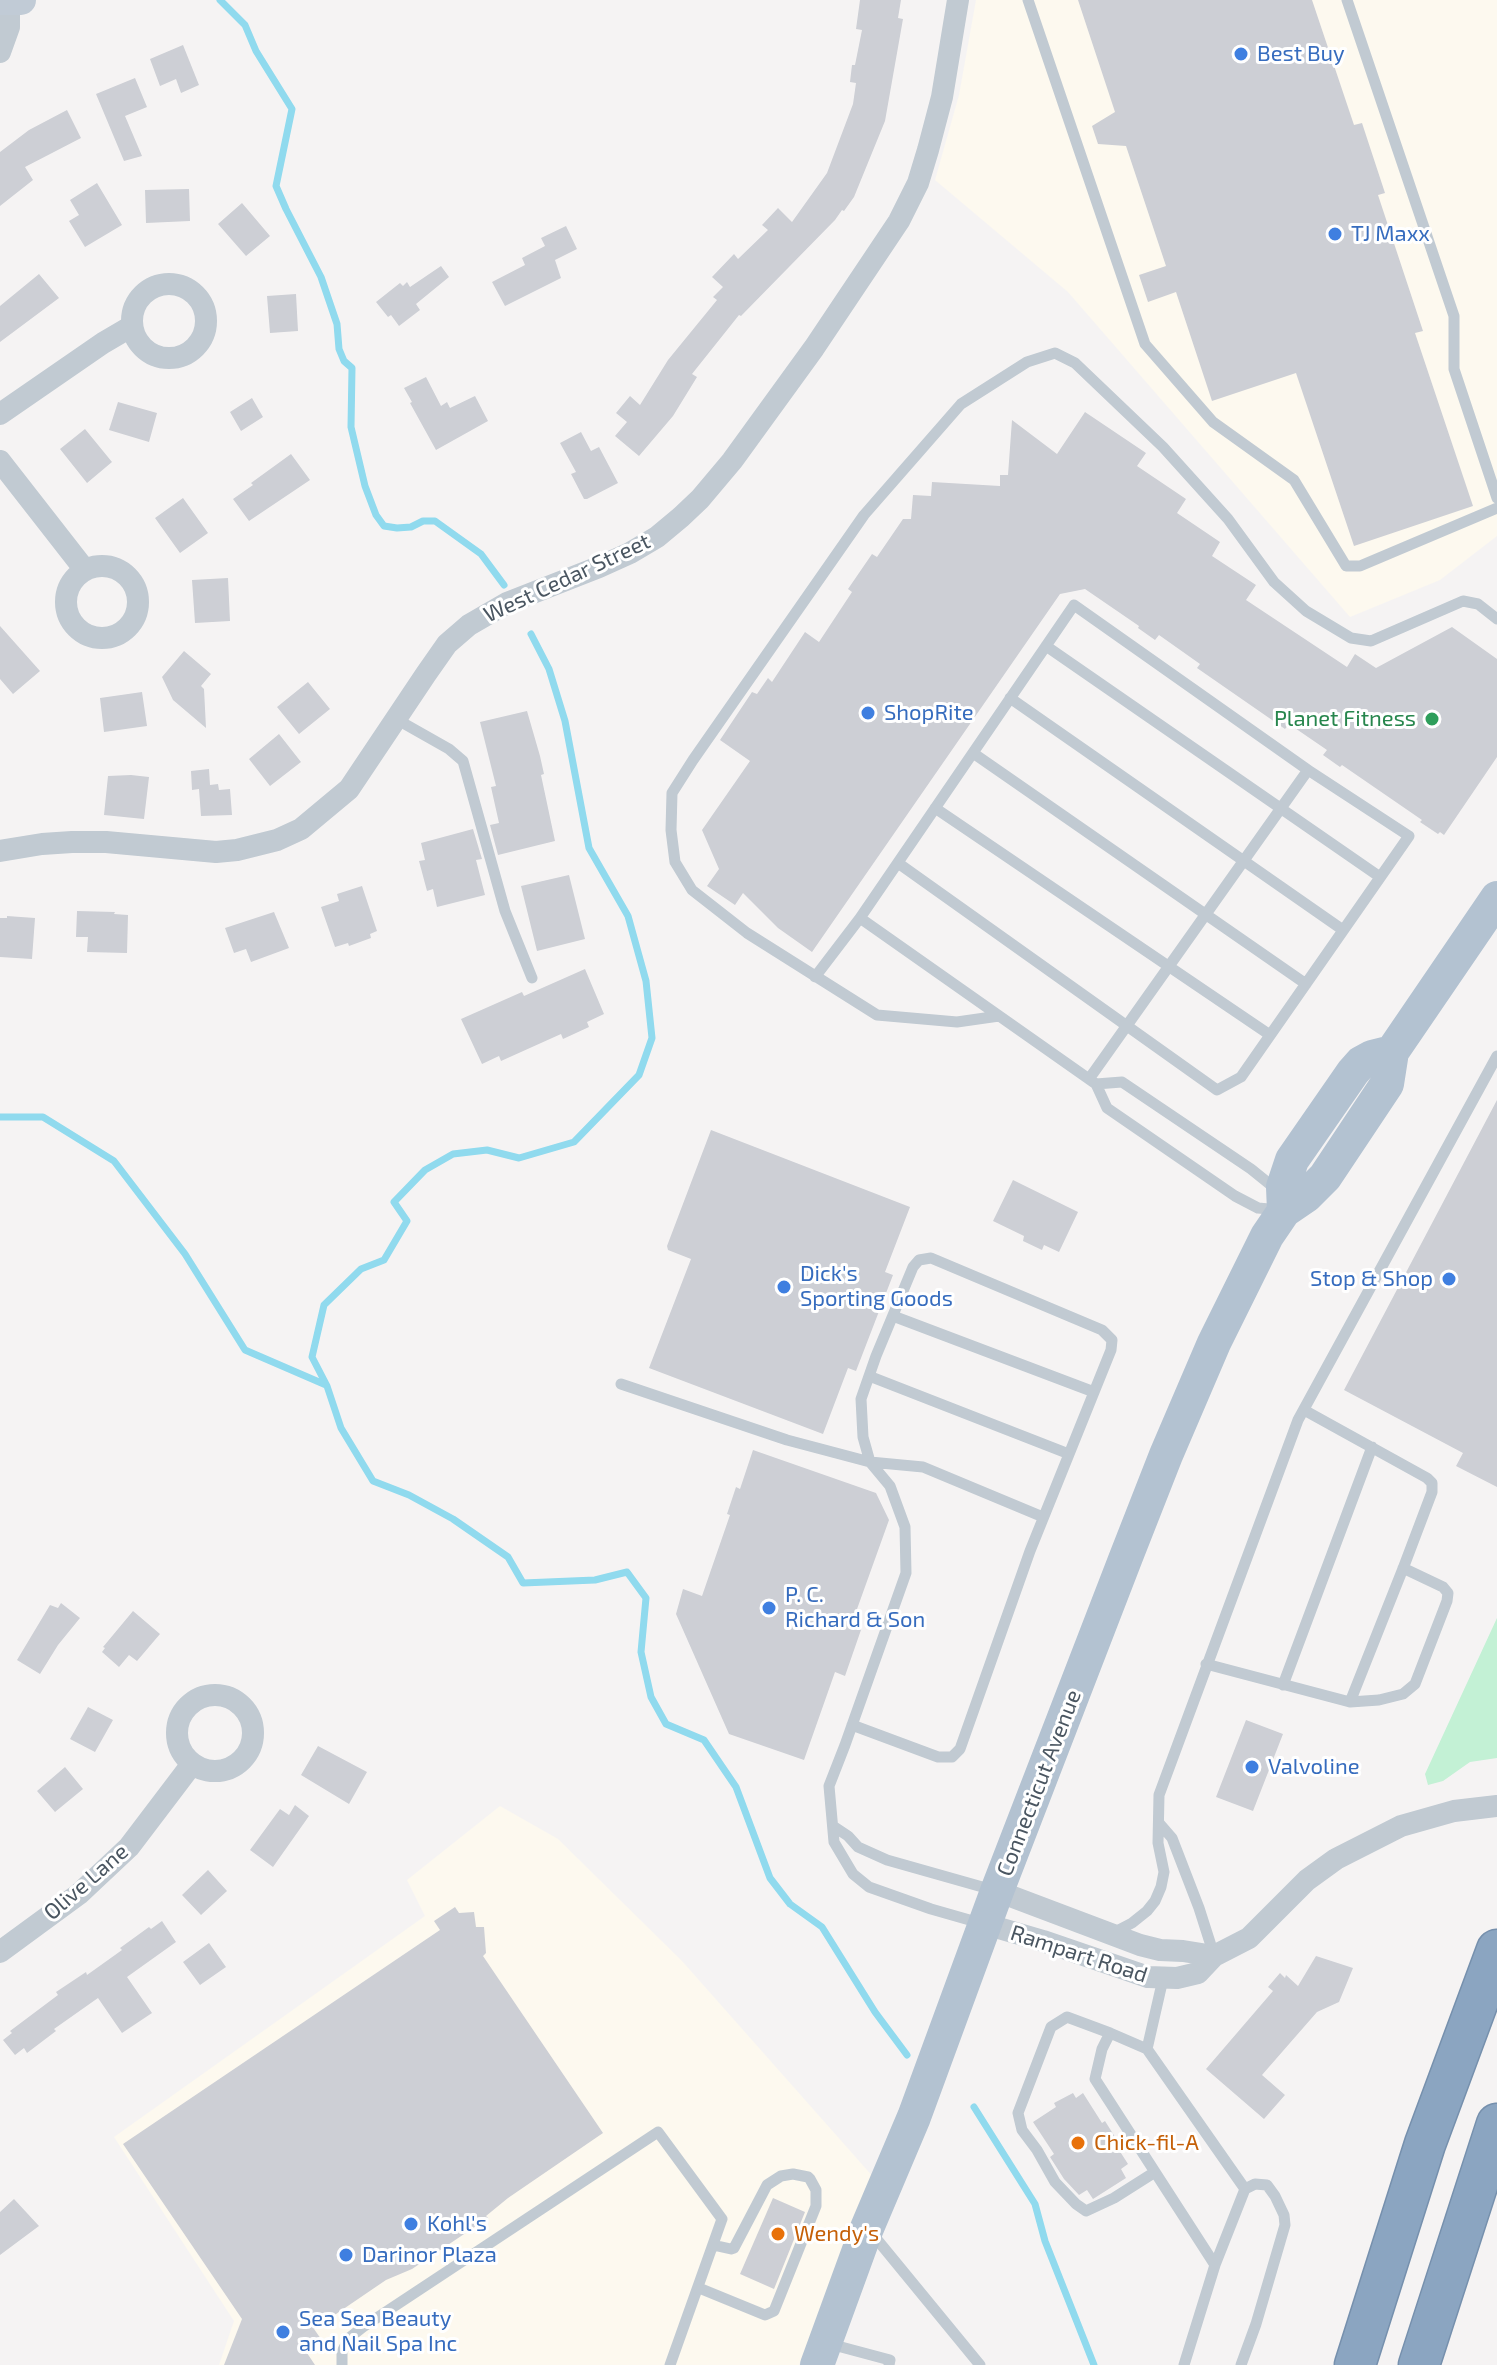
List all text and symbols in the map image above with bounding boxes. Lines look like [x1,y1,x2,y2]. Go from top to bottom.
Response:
place label: Best Buy [1257,41,1345,67]
marker: Best Buy [1232,45,1250,63]
place label: TJ Maxx [1351,221,1430,247]
marker: TJ Maxx [1326,225,1344,243]
street label: West Cedar Street [480,528,654,628]
place label: ShopRite [884,700,974,726]
marker: ShopRite [859,704,877,722]
place label: Planet Fitness [1274,706,1416,732]
marker: Planet Fitness [1423,710,1441,728]
place label: Dick's Sporting Goods [800,1261,953,1312]
place label: Stop & Shop [1310,1266,1433,1292]
marker: Stop & Shop [1440,1270,1458,1288]
marker: Dick's Sporting Goods [775,1278,793,1296]
place label: P. C. Richard & Son [785,1582,925,1634]
marker: P. C. Richard & Son [760,1599,778,1617]
street label: Connecticut Avenue [991,1686,1087,1880]
place label: Valvoline [1268,1754,1360,1780]
marker: Valvoline [1243,1758,1261,1776]
street label: Olive Lane [39,1838,133,1926]
street label: Rampart Road [1007,1919,1151,1989]
place label: Chick-fil-A [1094,2130,1199,2156]
marker: Chick-fil-A [1069,2134,1087,2152]
place label: Kohl's [427,2211,487,2237]
marker: Kohl's [402,2215,420,2233]
place label: Wendy's [794,2221,879,2247]
marker: Wendy's [769,2225,787,2243]
place label: Darinor Plaza [362,2242,497,2268]
marker: Darinor Plaza [337,2246,355,2264]
place label: Sea Sea Beauty and Nail Spa Inc [299,2306,457,2358]
marker: Sea Sea Beauty and Nail Spa Inc [274,2323,292,2341]

